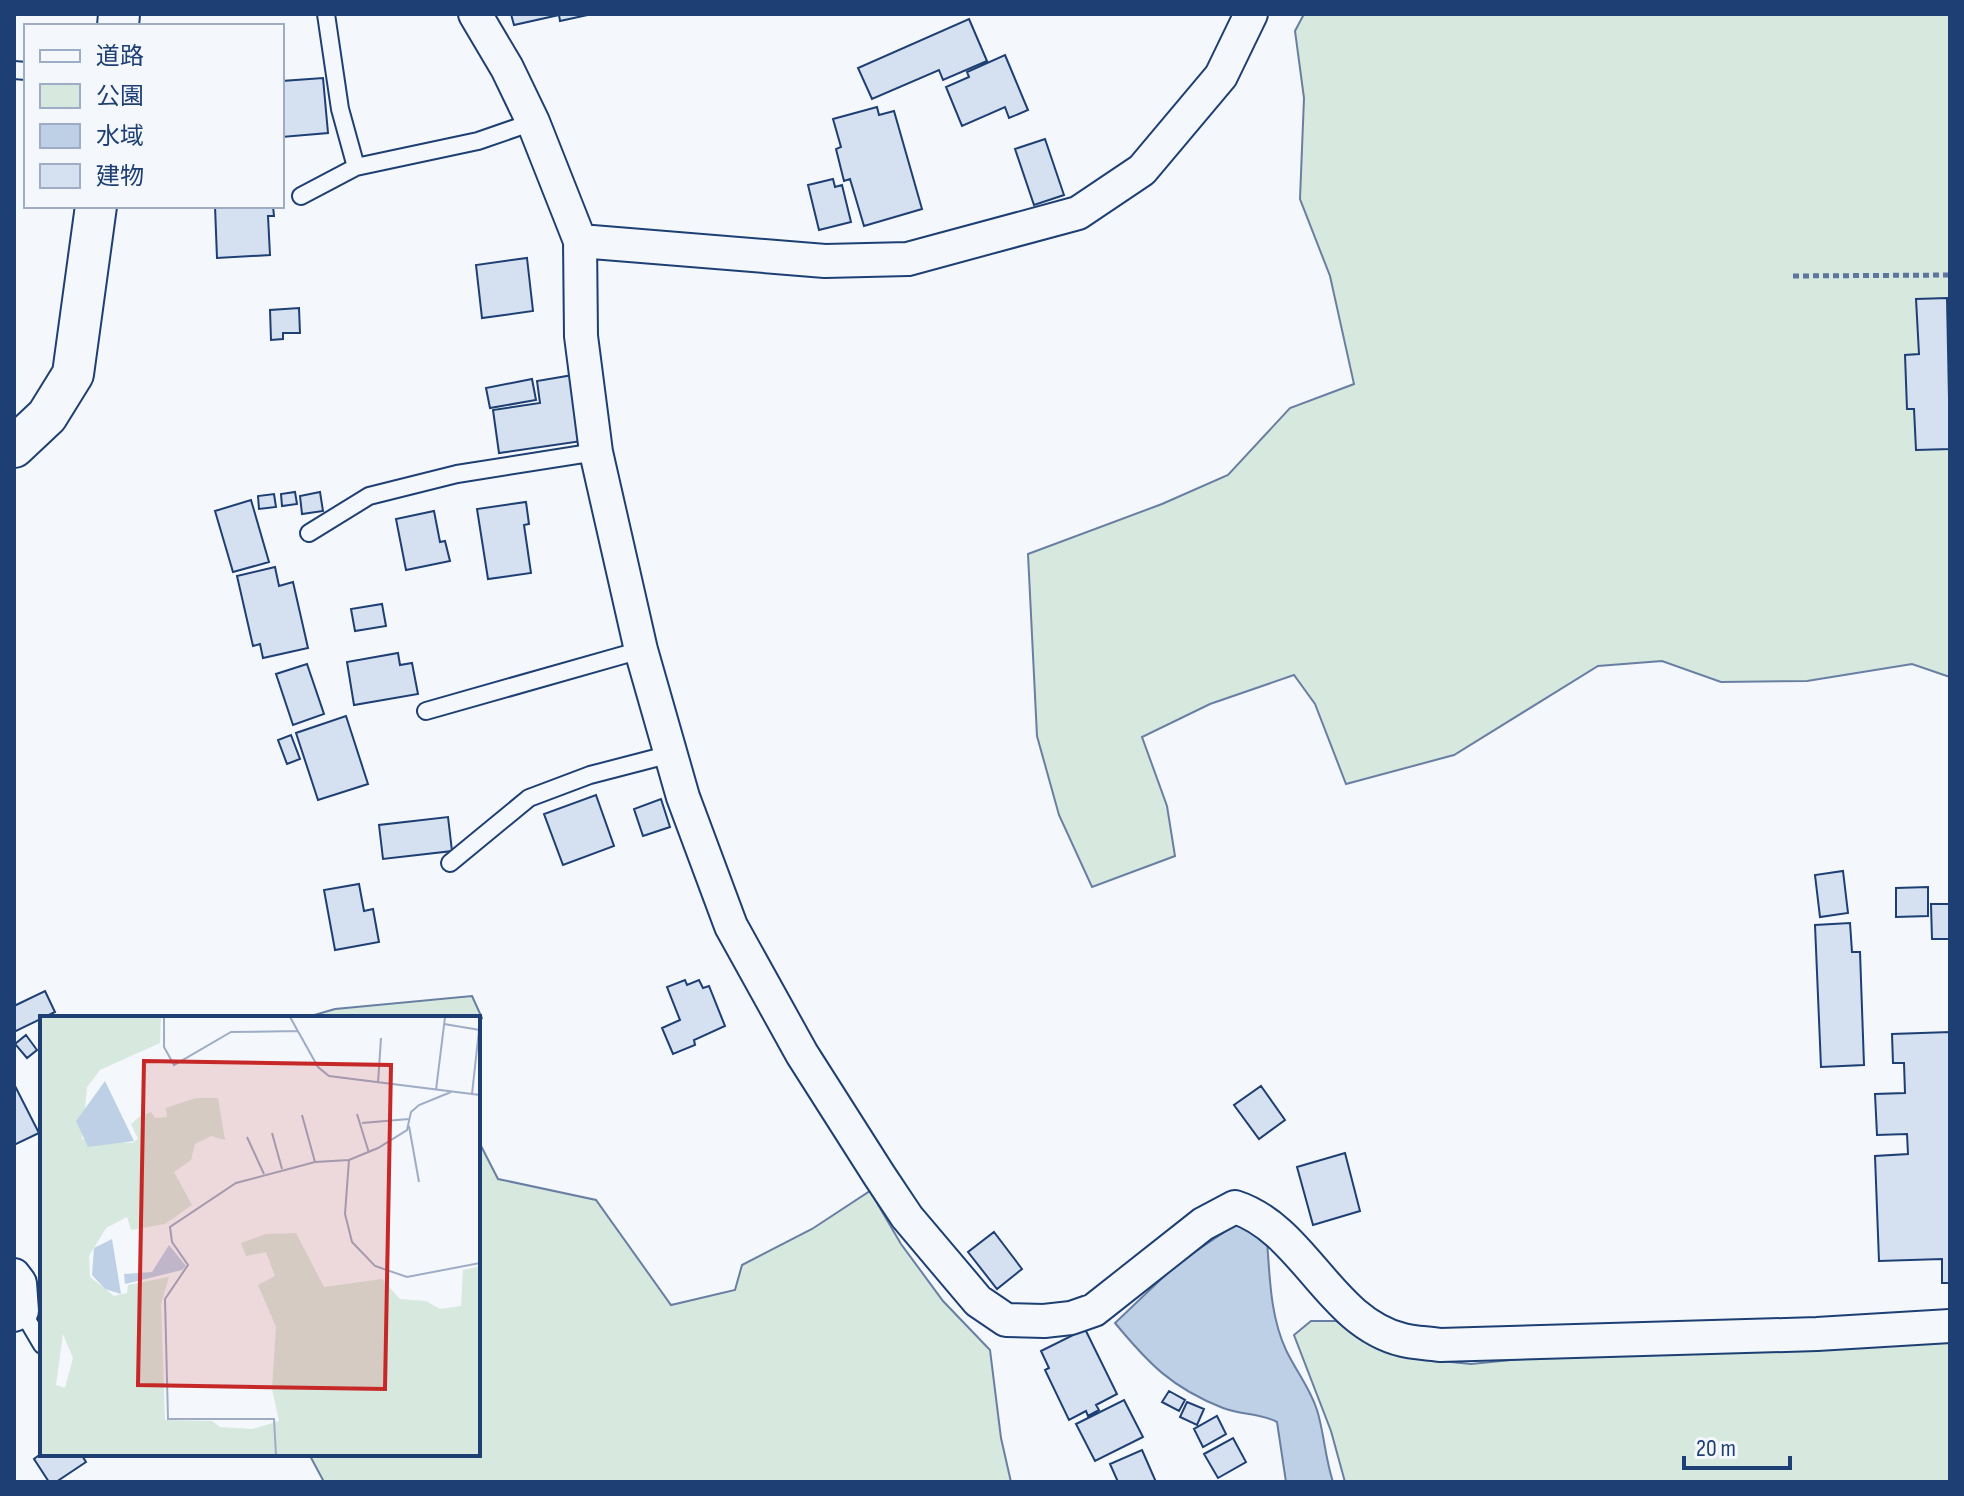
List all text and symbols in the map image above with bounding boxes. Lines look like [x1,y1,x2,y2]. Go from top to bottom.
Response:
legend [24,24,284,208]
text: 道路 [96,42,144,71]
text: 公園 [96,82,144,111]
text: 水域 [96,122,144,151]
text: 建物 [96,162,144,191]
inset map [40,1016,480,1456]
scale bar [1684,1420,1790,1470]
text: 20 m [1696,1434,1736,1463]

